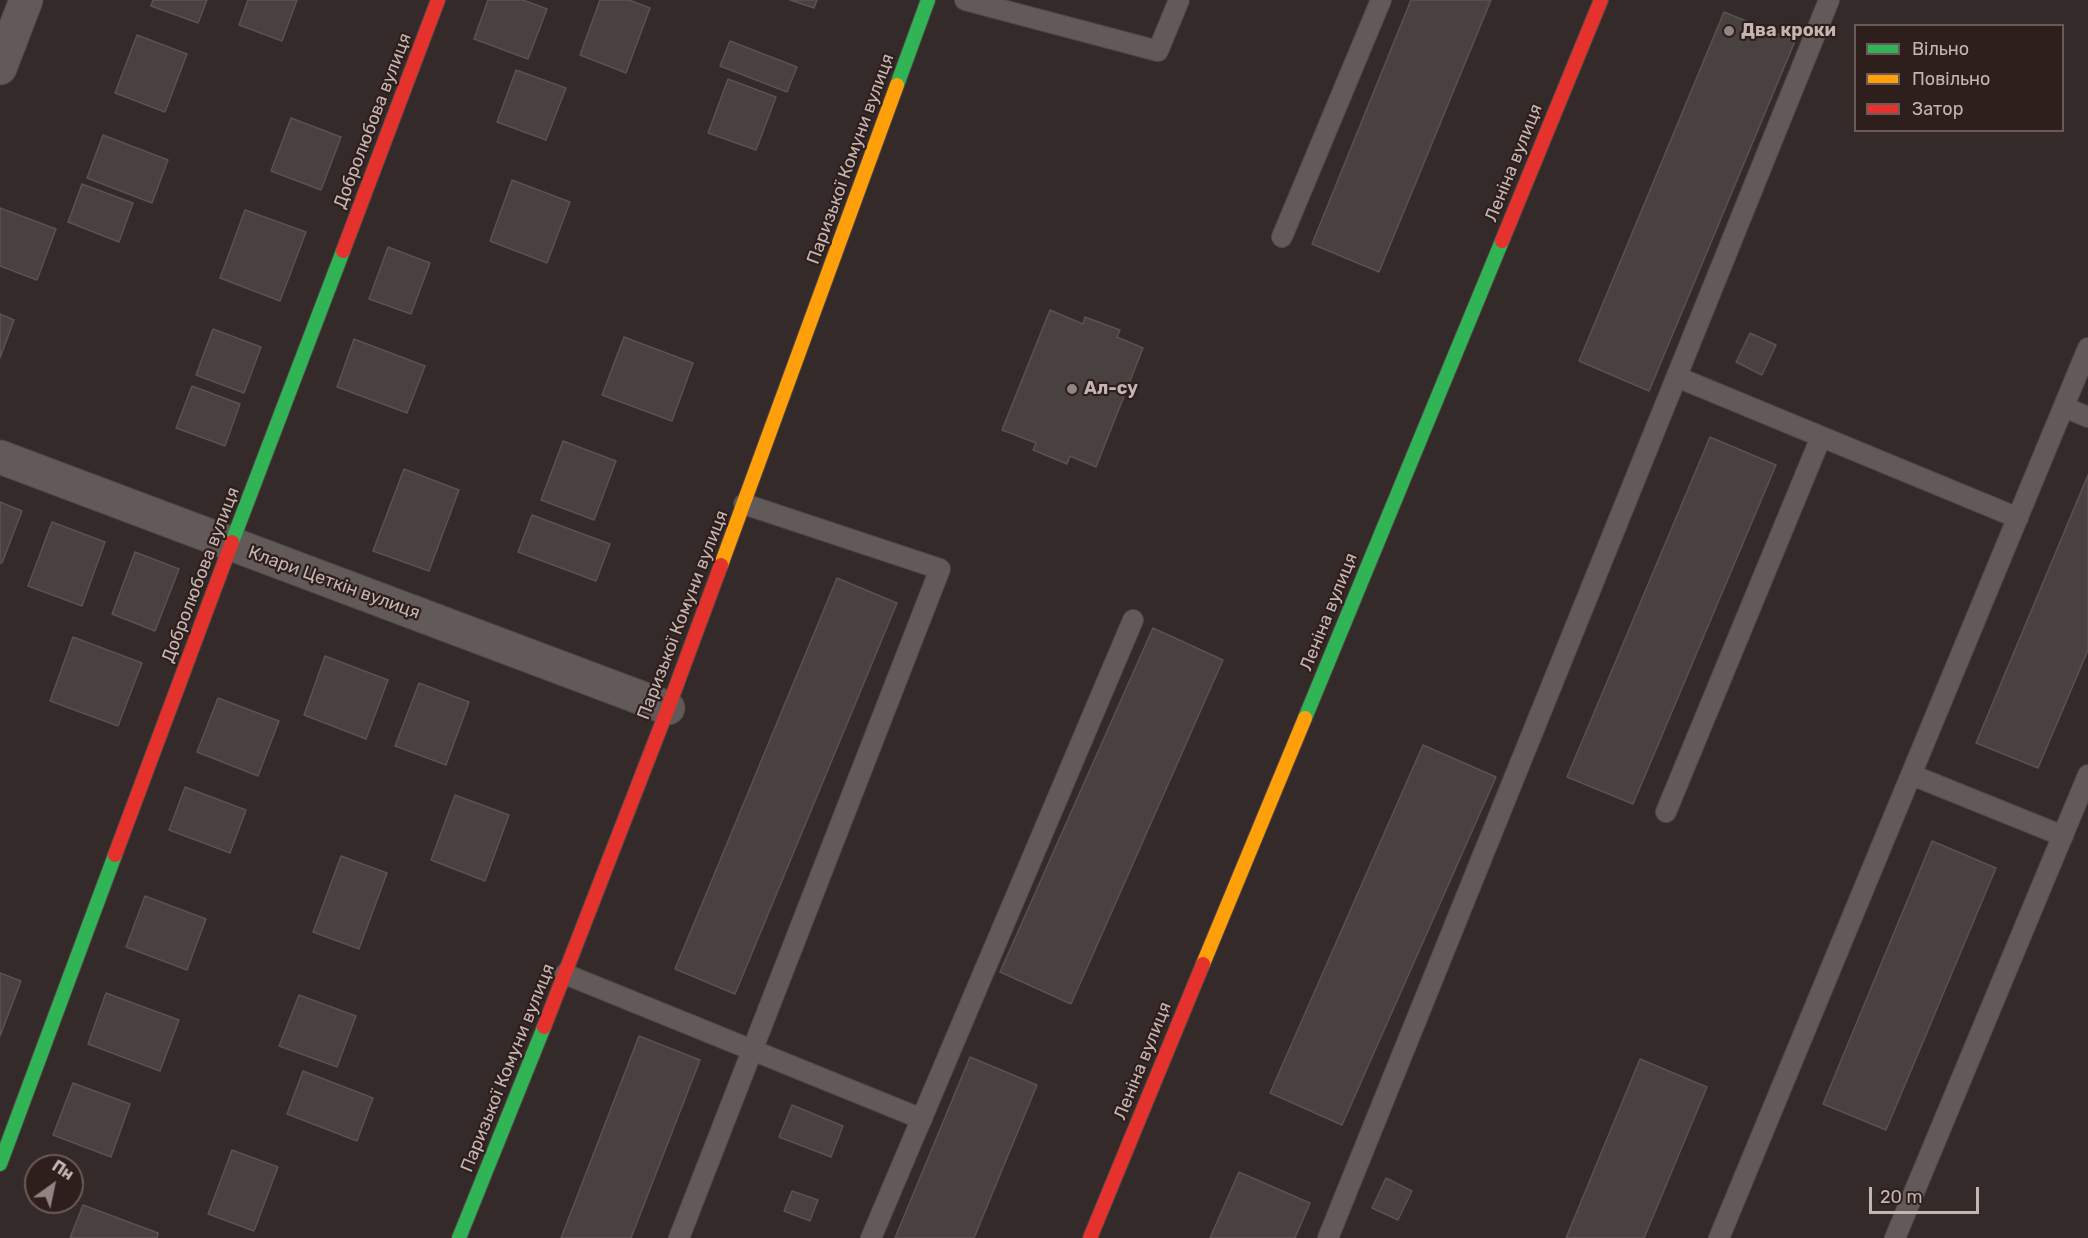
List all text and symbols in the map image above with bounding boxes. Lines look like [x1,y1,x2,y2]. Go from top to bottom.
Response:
place label: Два кроки [1741,20,1836,42]
marker: Два кроки [1722,24,1736,38]
legend [1854,24,2064,132]
street label: Добролюбова вулиця [330,30,416,212]
text: Вільно [1912,38,1969,60]
street label: Паризької Комуни вулиця [803,51,899,267]
text: Повільно [1912,68,1990,90]
text: Затор [1912,98,1963,120]
street label: Леніна вулиця [1481,101,1547,225]
place label: Ал-су [1084,378,1138,400]
marker: Ал-су [1065,382,1079,396]
street label: Добролюбова вулиця [158,484,244,666]
street label: Паризької Комуни вулиця [633,507,733,723]
street label: Клари Цеткін вулиця [245,542,423,624]
street label: Леніна вулиця [1296,550,1362,674]
street label: Паризької Комуни вулиця [456,961,560,1175]
street label: Леніна вулиця [1110,999,1176,1123]
north arrow [24,1154,84,1214]
text: Пн [49,1156,77,1184]
scale bar [1872,1175,1982,1213]
text: 20 m [1880,1186,1922,1208]

